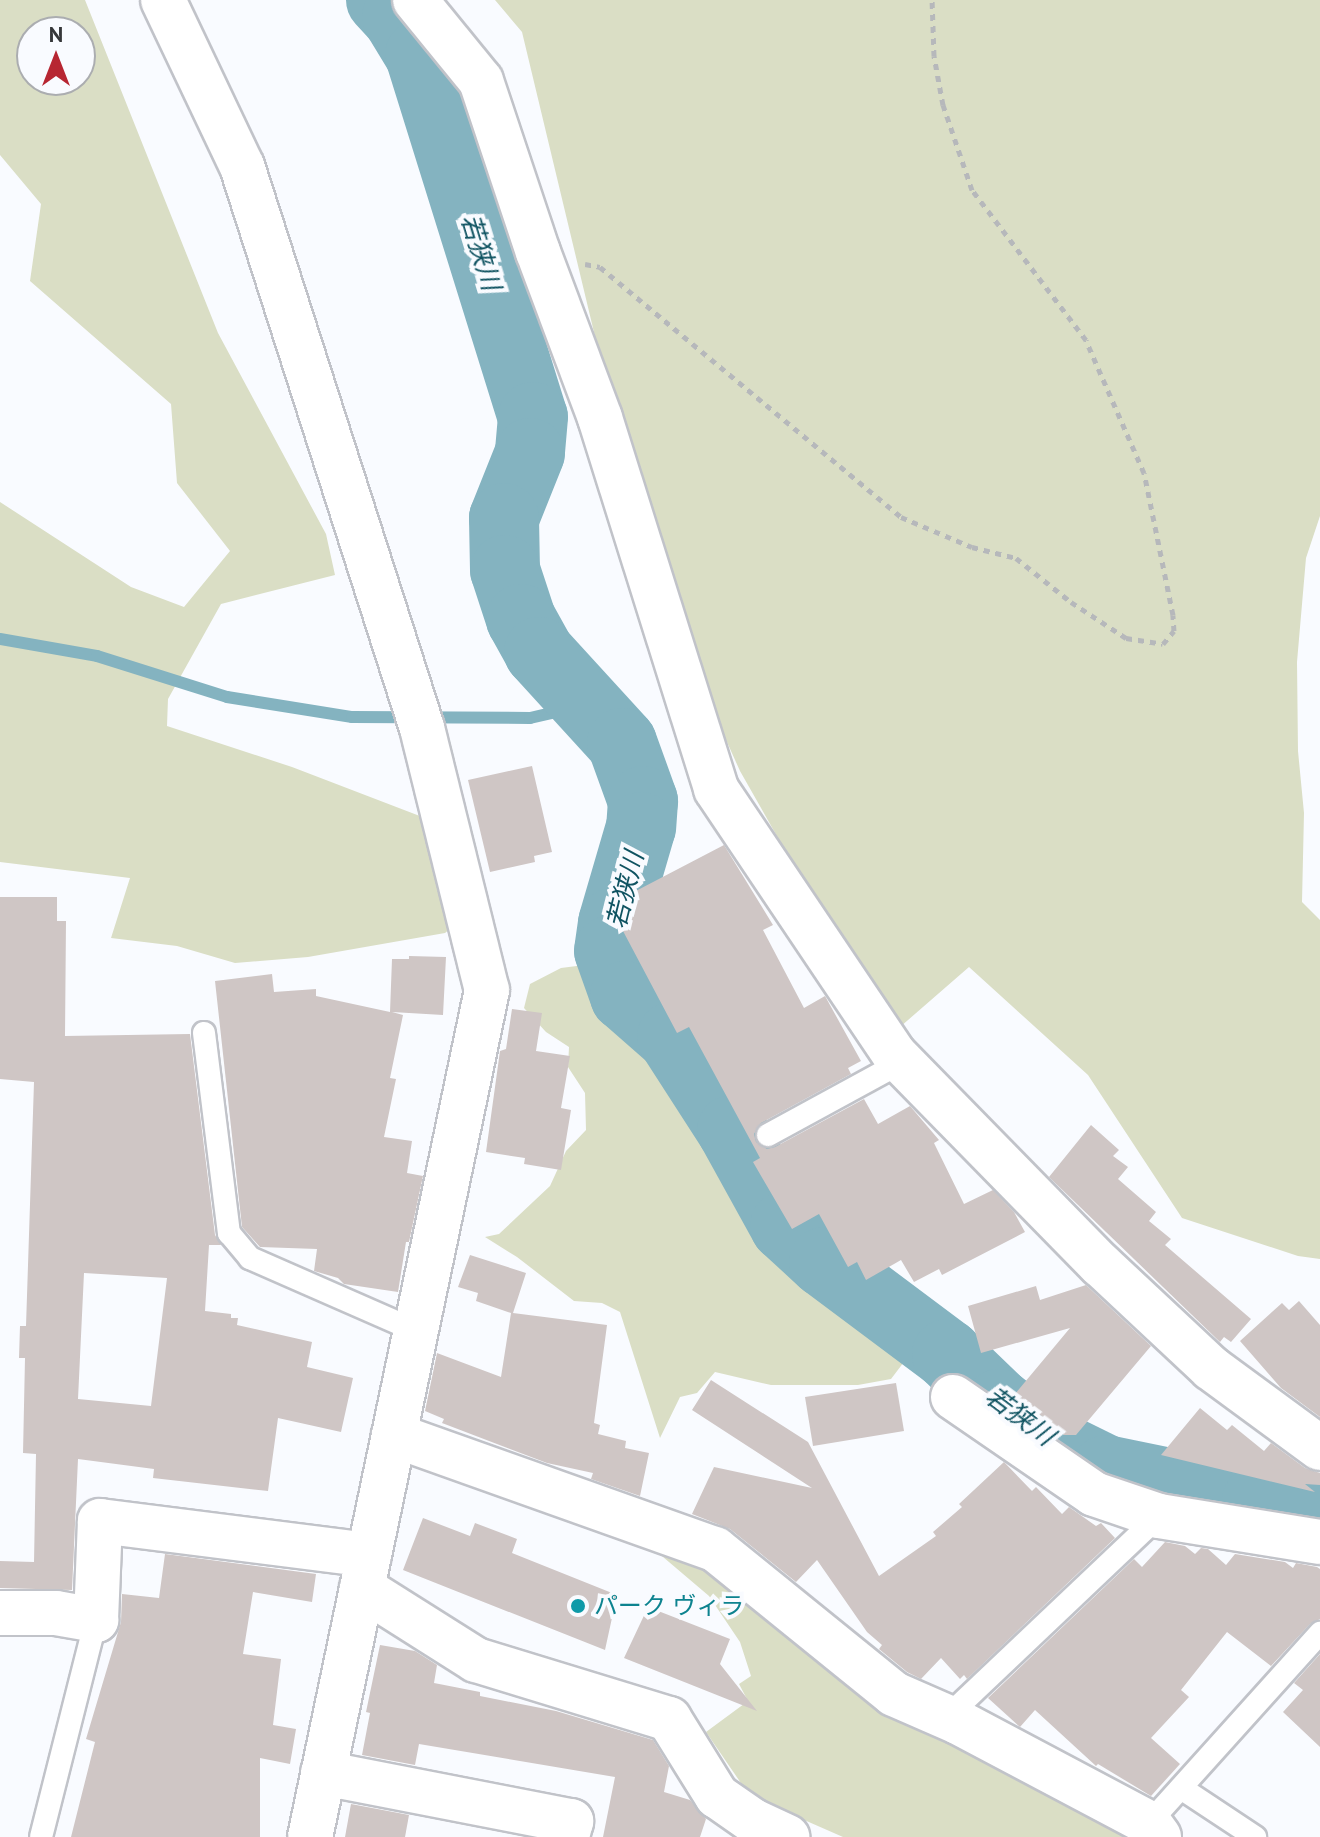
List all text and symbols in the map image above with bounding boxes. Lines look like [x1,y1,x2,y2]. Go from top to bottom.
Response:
north arrow [16,16,96,96]
text: N [49,20,63,48]
water label: 若狭川 [455,210,507,294]
water label: 若狭川 [600,848,650,932]
water label: 若狭川 [979,1380,1061,1452]
place label: パーク ヴィラ [594,1592,744,1620]
marker: パーク ヴィラ [569,1597,587,1615]

